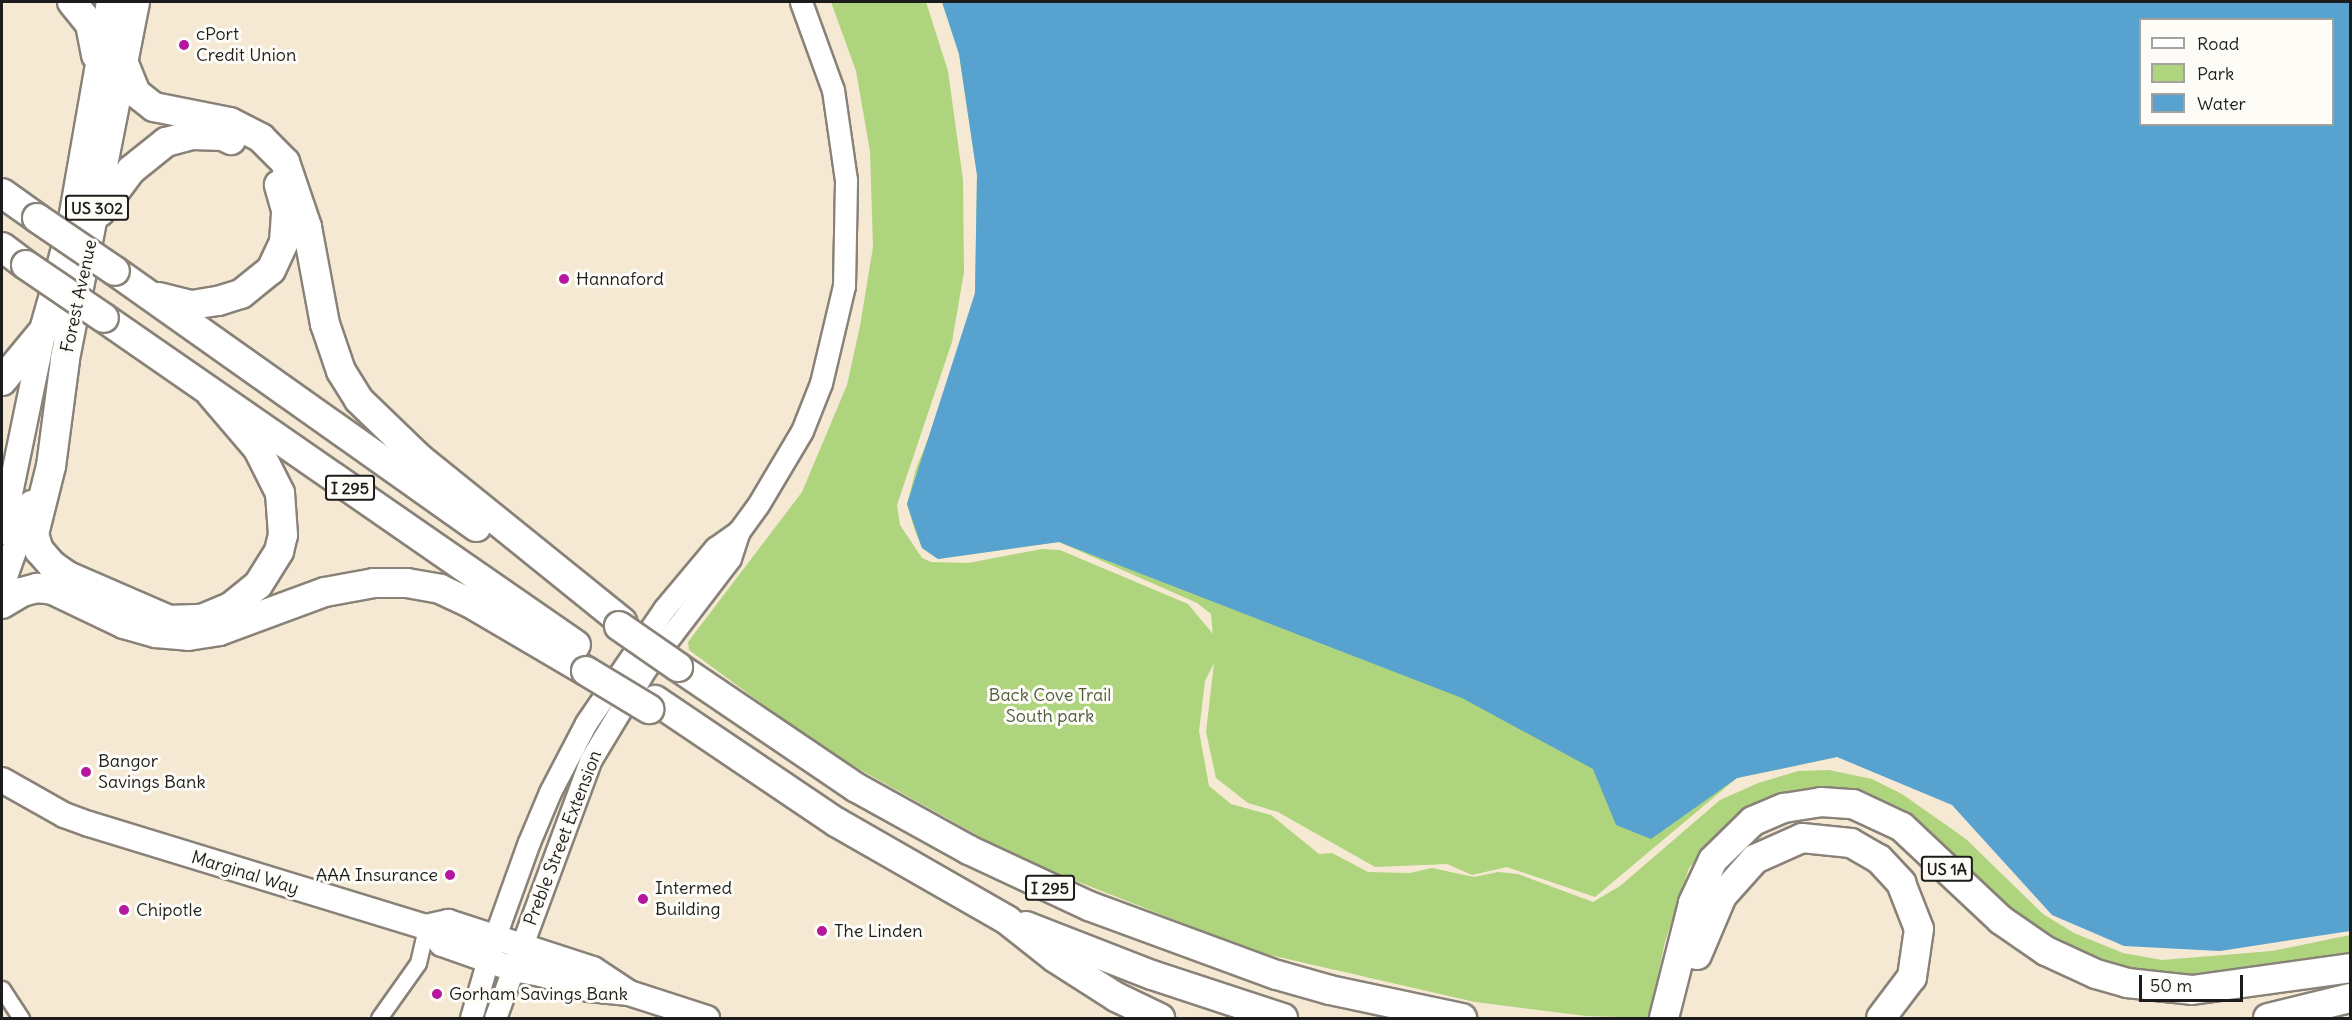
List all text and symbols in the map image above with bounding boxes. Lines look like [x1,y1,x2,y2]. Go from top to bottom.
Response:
legend [2139,18,2334,126]
place label: cPort Credit Union [196,24,296,66]
text: Road [2197,32,2239,55]
marker: cPort Credit Union [177,38,191,52]
text: Park [2197,62,2234,85]
text: Water [2197,92,2246,115]
road number: US 302 [64,195,130,221]
street label: Forest Avenue [56,238,102,354]
place label: Hannaford [576,268,664,290]
marker: Hannaford [557,272,571,286]
road number: I 295 [324,475,376,501]
park label: Back Cove Trail South park [989,685,1111,728]
street label: Preble Street Extension [520,747,606,929]
place label: Bangor Savings Bank [98,751,206,794]
marker: Bangor Savings Bank [79,765,93,779]
street label: Marginal Way [189,846,301,900]
road number: US 1A [1920,856,1974,882]
place label: AAA Insurance [316,864,438,886]
marker: AAA Insurance [443,868,457,882]
road number: I 295 [1024,875,1076,901]
place label: Intermed Building [655,878,732,920]
marker: Intermed Building [636,892,650,906]
place label: Chipotle [136,899,202,921]
marker: Chipotle [117,903,131,917]
place label: The Linden [834,920,923,942]
marker: The Linden [815,924,829,938]
scale bar [2142,963,2246,1001]
text: 50 m [2150,974,2192,997]
place label: Gorham Savings Bank [449,983,628,1005]
marker: Gorham Savings Bank [430,987,444,1001]

